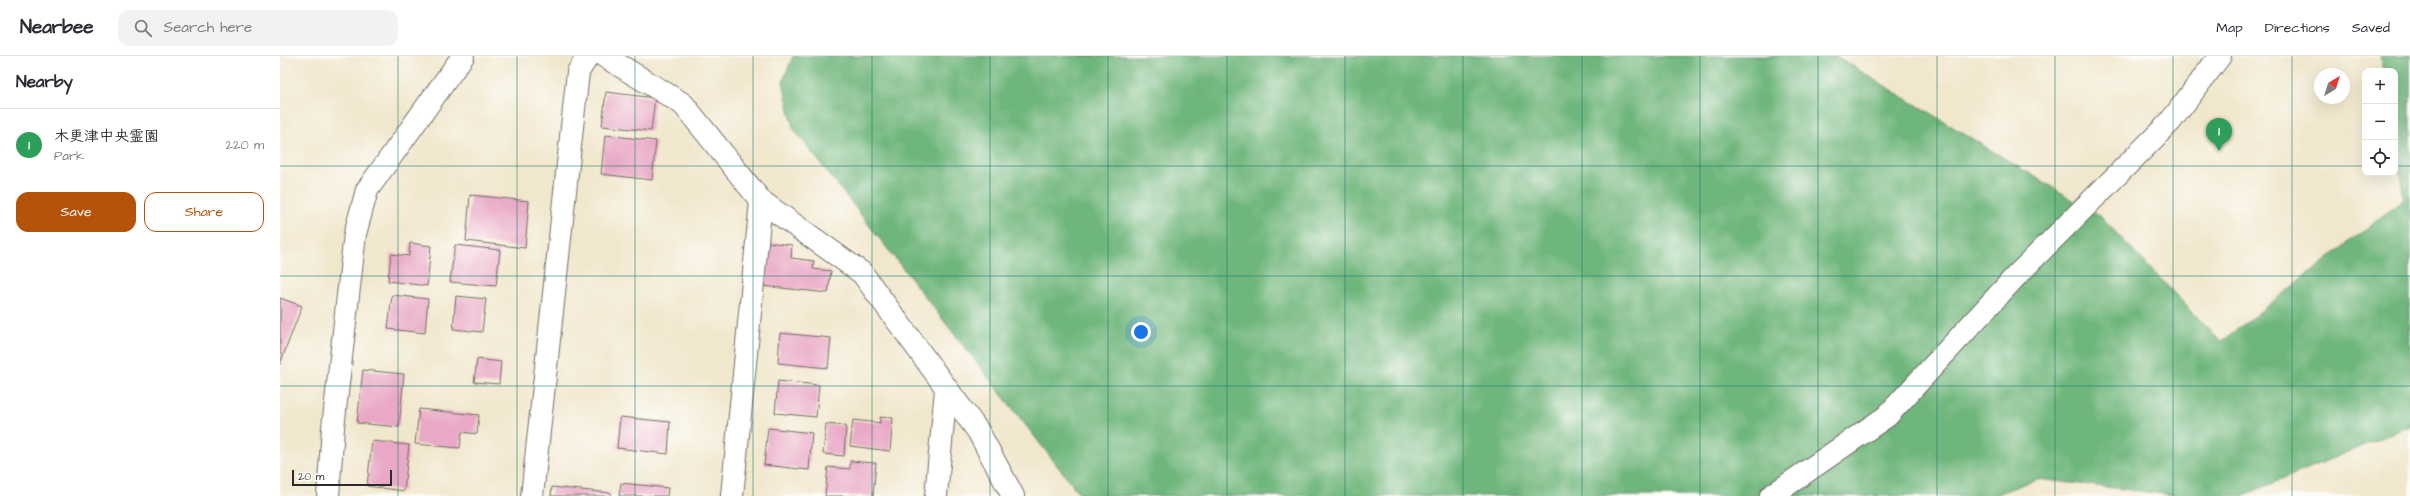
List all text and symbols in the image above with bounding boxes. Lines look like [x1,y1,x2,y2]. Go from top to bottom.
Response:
search box [118,10,398,46]
text: Nearbee [20,14,94,41]
icon: search [132,17,154,39]
text: Search here [164,17,252,38]
text: Map [2216,18,2243,38]
text: Directions [2265,18,2330,38]
text: Saved [2352,18,2390,38]
north arrow [2314,68,2350,104]
map controls [2362,68,2398,176]
button: + [2362,68,2398,104]
text: Nearby [16,70,73,94]
button: − [2362,104,2398,140]
pin: 1 [2206,118,2232,151]
text: 木更津中央霊園 [54,126,159,147]
text: 1 [28,136,30,154]
text: 220 m [226,136,264,154]
button: locate [2362,140,2398,176]
text: Park [54,147,84,165]
button: Save [16,192,136,232]
button: Share [144,192,264,232]
your location [1131,322,1151,342]
scale bar [292,468,392,487]
text: 20 m [298,469,324,484]

